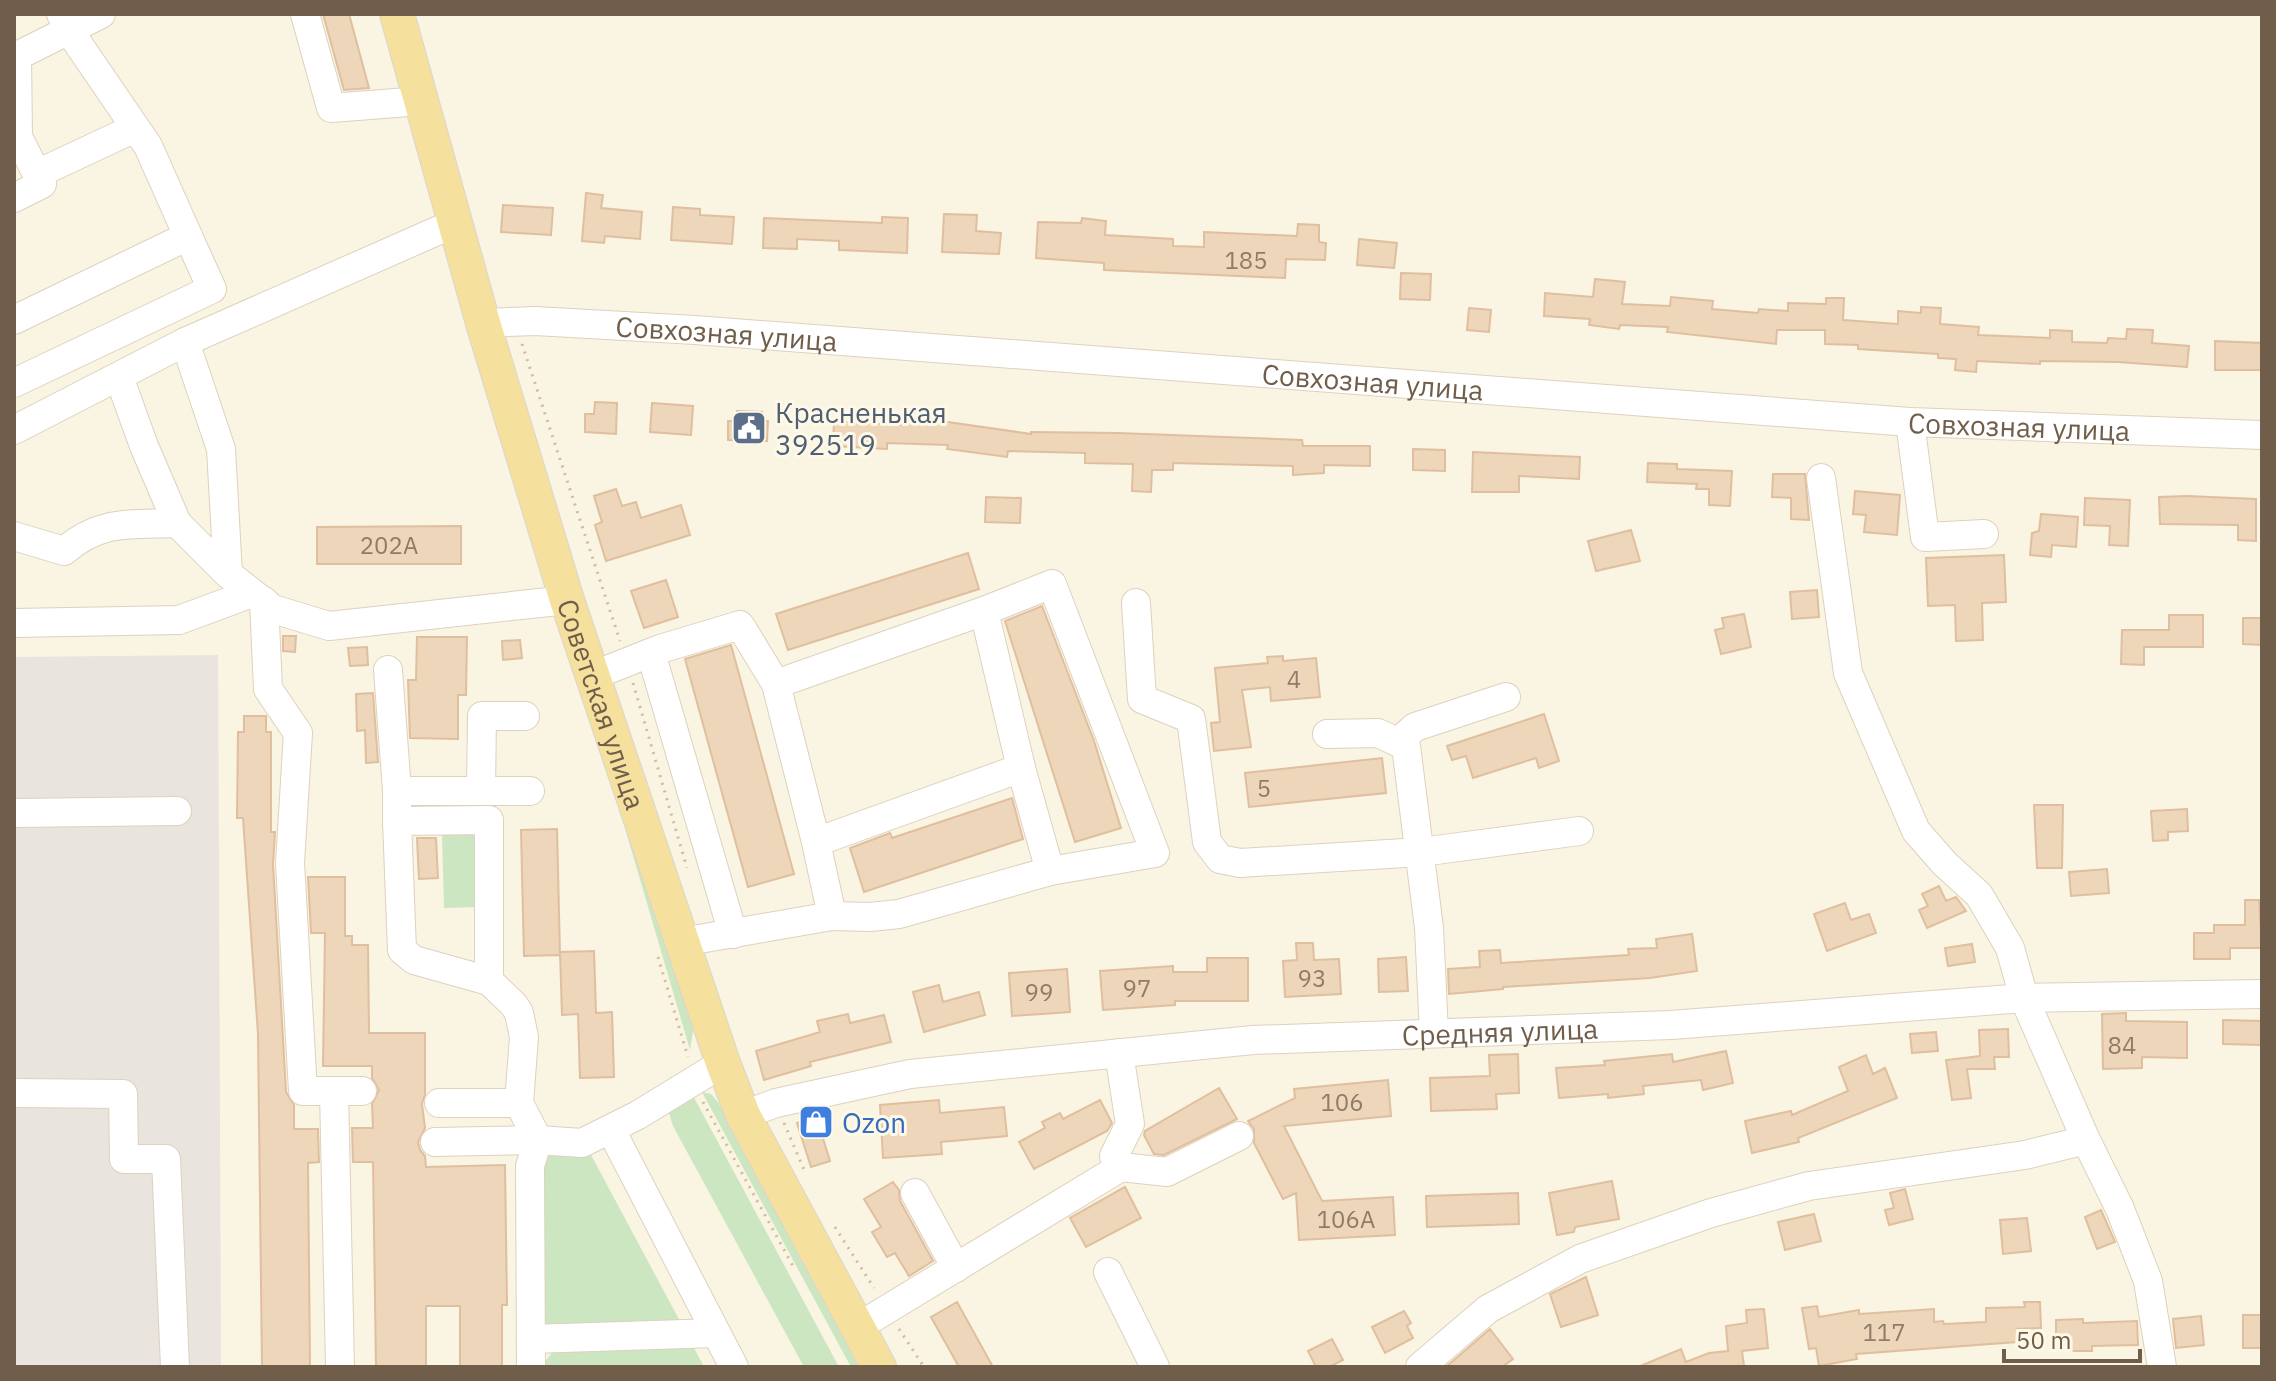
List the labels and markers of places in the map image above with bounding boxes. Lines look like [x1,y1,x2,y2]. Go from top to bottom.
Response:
place label: Красненькая 392519 [775,394,947,463]
public building icon: Красненькая 392519 [730,409,768,447]
shop icon: Ozon [797,1103,835,1141]
place label: Ozon [842,1104,906,1141]

